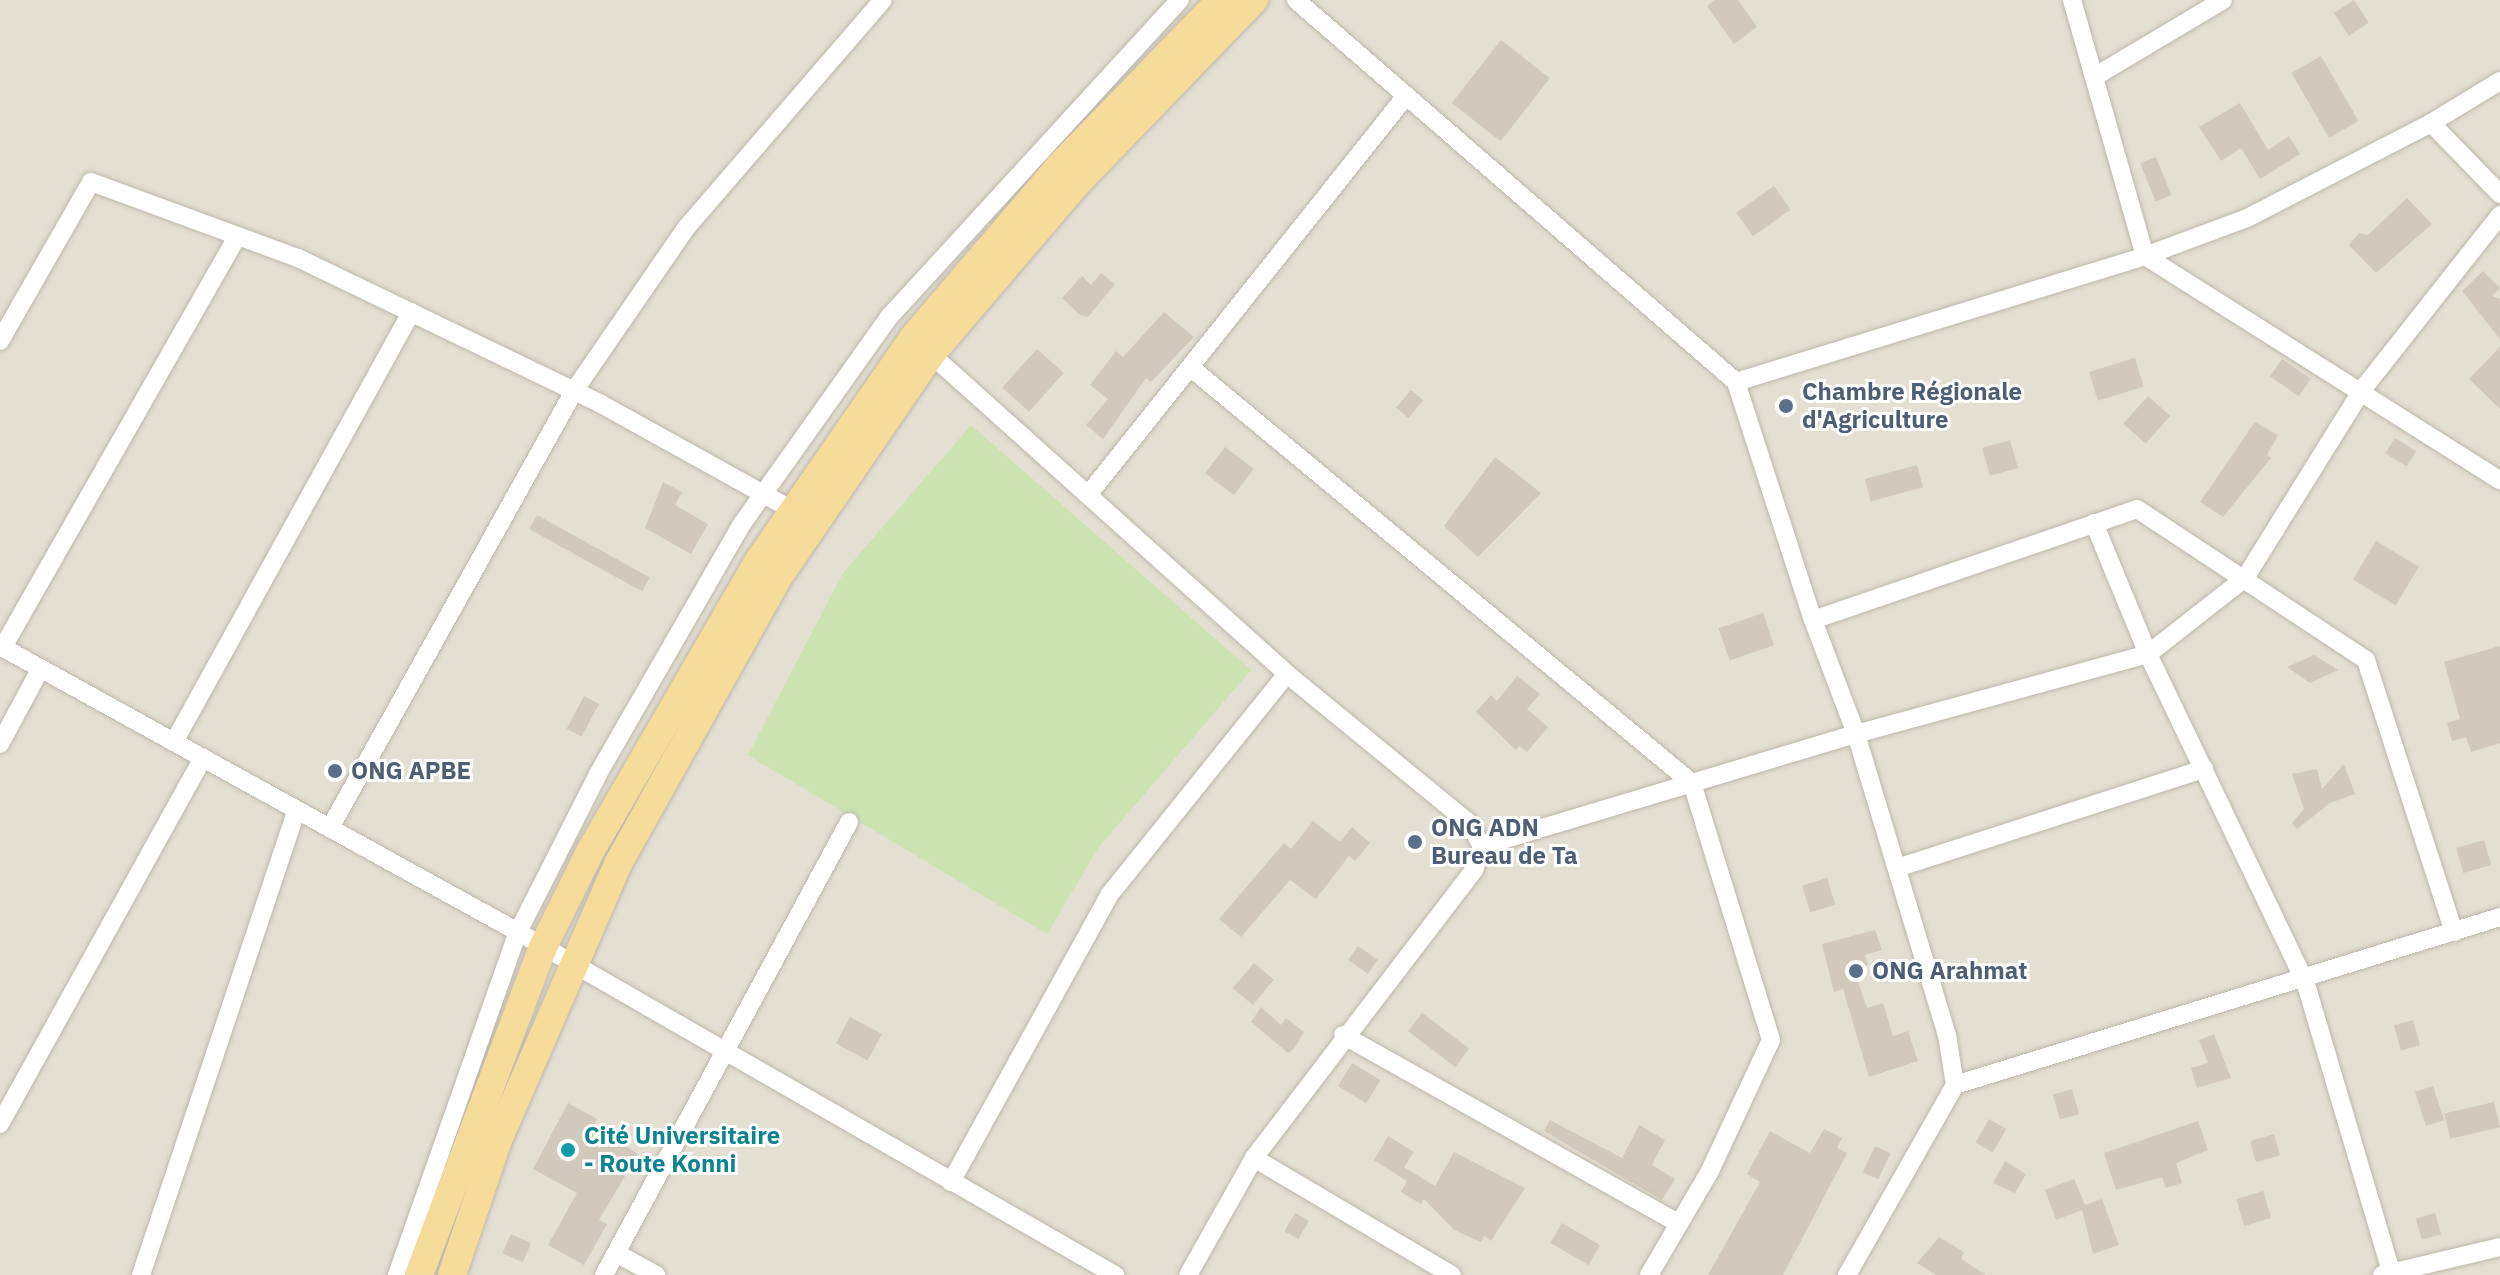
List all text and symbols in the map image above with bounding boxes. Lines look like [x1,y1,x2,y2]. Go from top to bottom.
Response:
place label: Chambre Régionale d'Agriculture [1802,378,2022,434]
marker: Chambre Régionale d'Agriculture [1777,397,1795,415]
place label: ONG APBE [351,757,471,785]
marker: ONG APBE [326,762,344,780]
place label: ONG ADN Bureau de Ta [1431,814,1578,870]
marker: ONG ADN Bureau de Ta [1406,833,1424,851]
place label: ONG Arahmat [1872,957,2027,985]
marker: ONG Arahmat [1847,962,1865,980]
place label: Cité Universitaire - Route Konni [584,1122,780,1178]
marker: Cité Universitaire - Route Konni [559,1141,577,1159]

